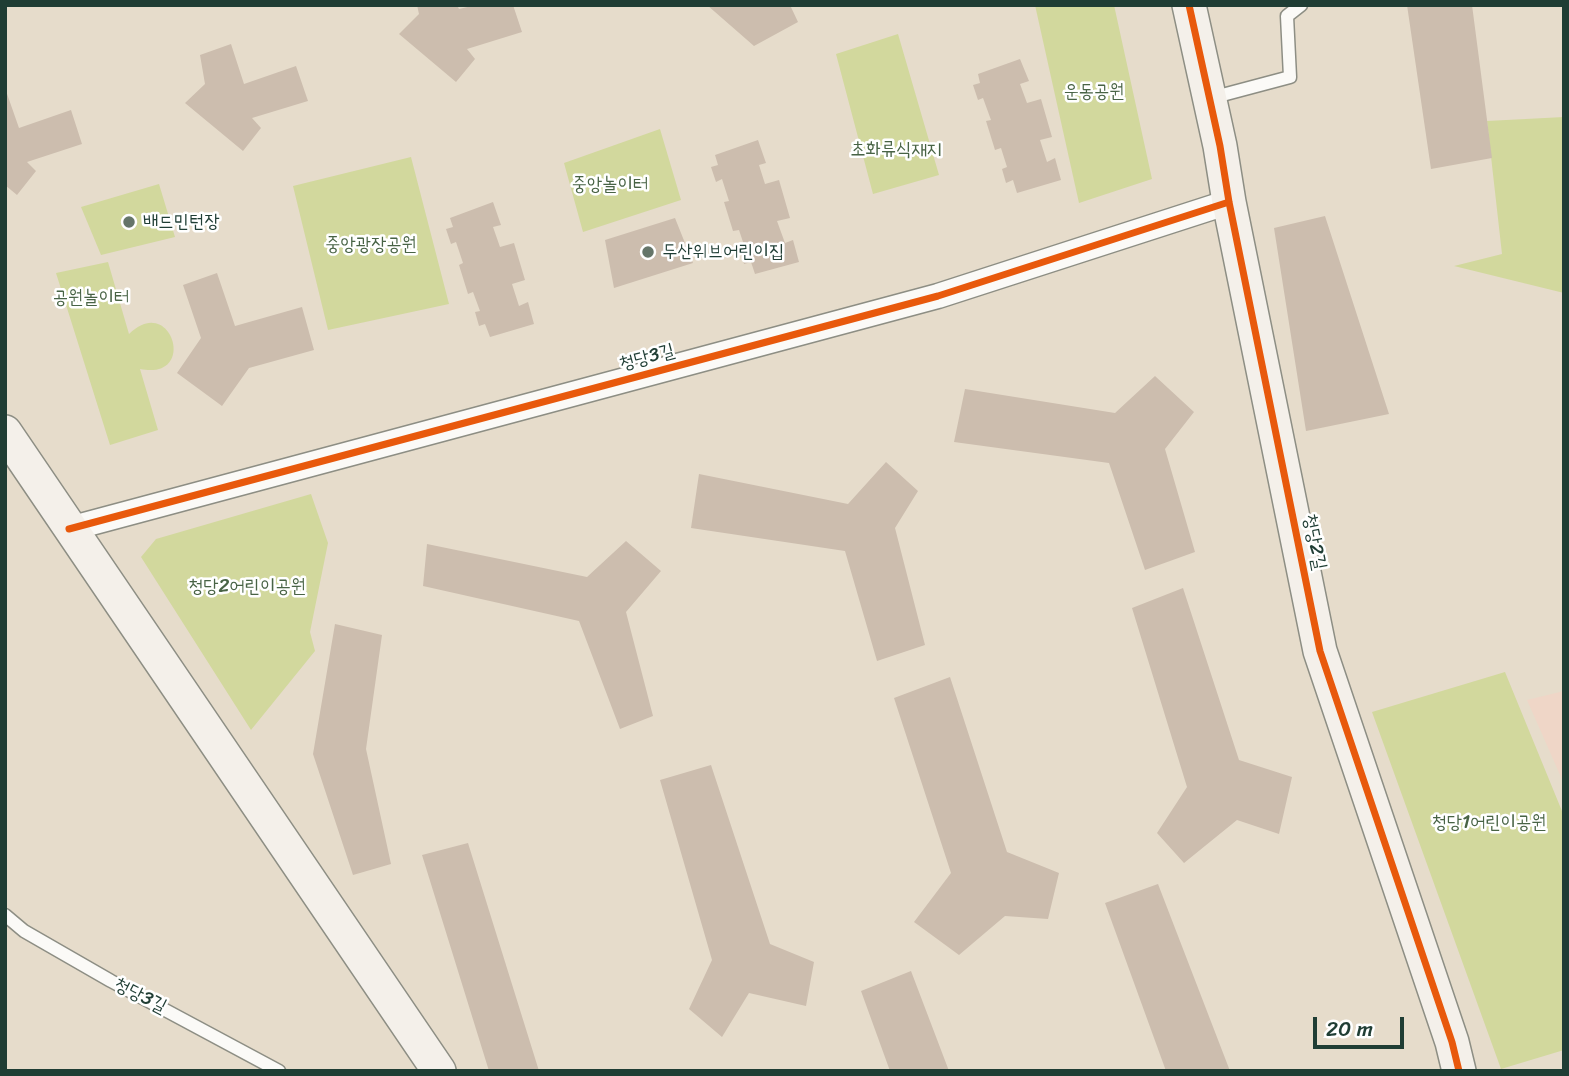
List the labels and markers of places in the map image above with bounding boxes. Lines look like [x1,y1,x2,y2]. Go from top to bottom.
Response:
place label: 배드민턴장 [143,211,219,233]
marker: 배드민턴장 [121,214,137,230]
place label: 두산위브어린이집 [662,241,784,263]
marker: 두산위브어린이집 [640,244,656,260]

